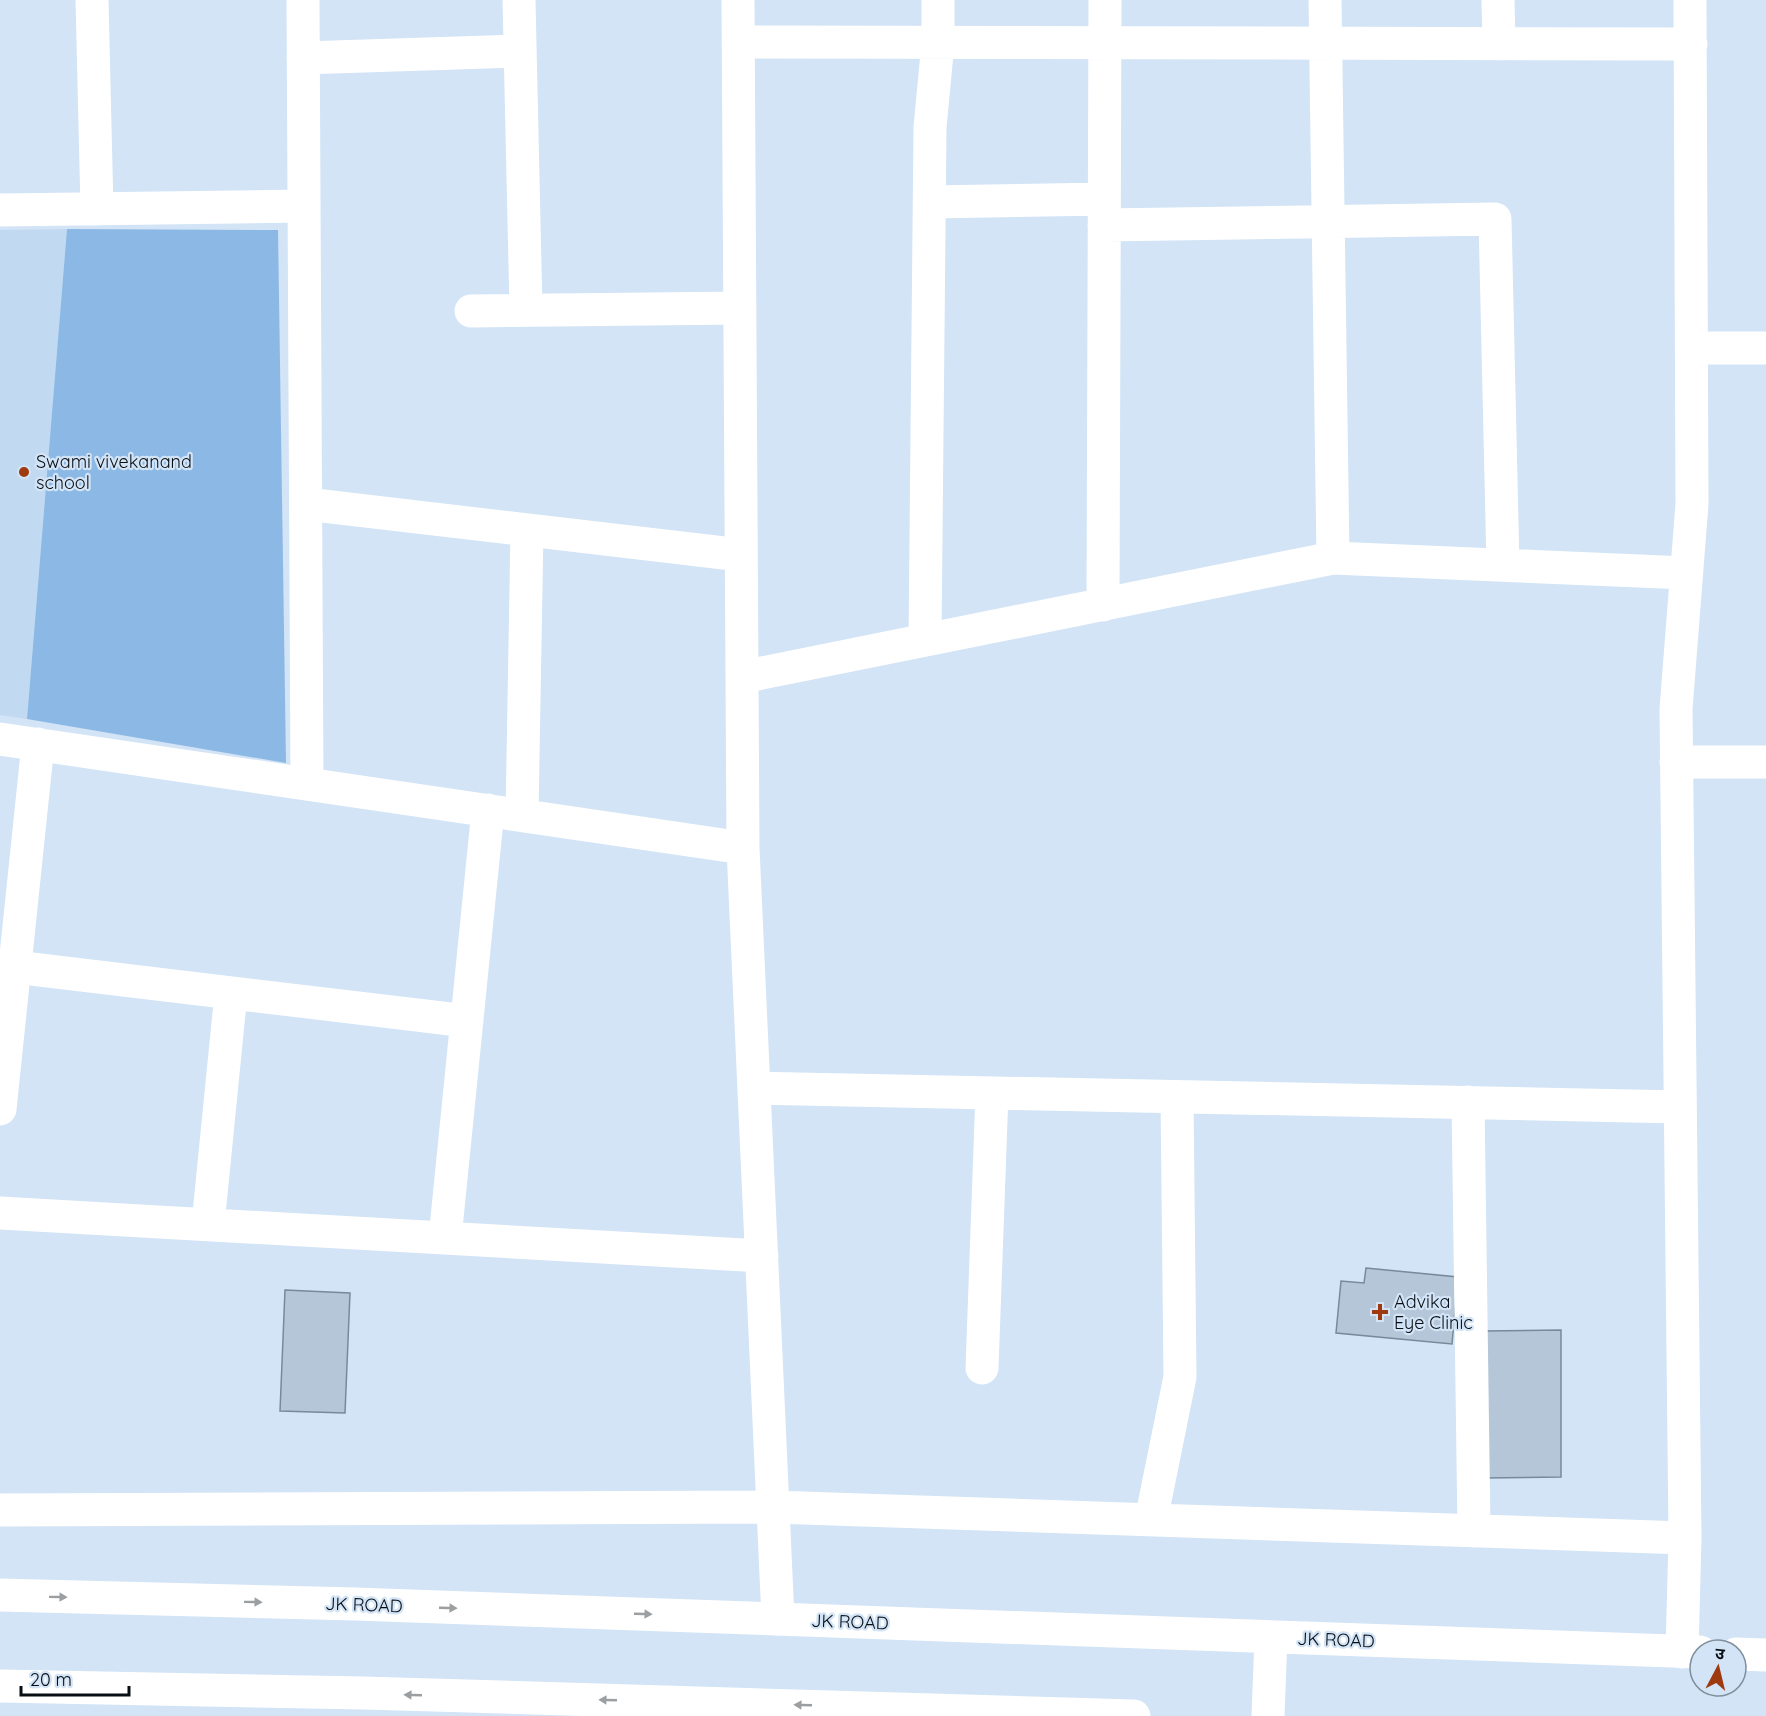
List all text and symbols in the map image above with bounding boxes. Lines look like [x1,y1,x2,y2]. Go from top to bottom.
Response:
place label: Swami vivekanand school [36,450,192,494]
marker: Swami vivekanand school [17,465,31,479]
place label: Advika Eye Clinic [1394,1290,1473,1334]
marker: Advika Eye Clinic [1371,1303,1389,1321]
one-way arrow [49,1592,68,1601]
street label: JK ROAD [325,1592,403,1617]
one-way arrow [244,1597,263,1607]
one-way arrow [439,1603,458,1612]
street label: JK ROAD [811,1609,889,1634]
one-way arrow [634,1610,653,1619]
street label: JK ROAD [1297,1627,1375,1652]
north arrow [1688,1638,1748,1698]
text: उ [1714,1643,1726,1664]
scale bar [21,1659,129,1697]
text: 20 m [30,1668,72,1691]
one-way arrow [404,1690,423,1699]
one-way arrow [599,1695,618,1705]
one-way arrow [794,1700,813,1710]

